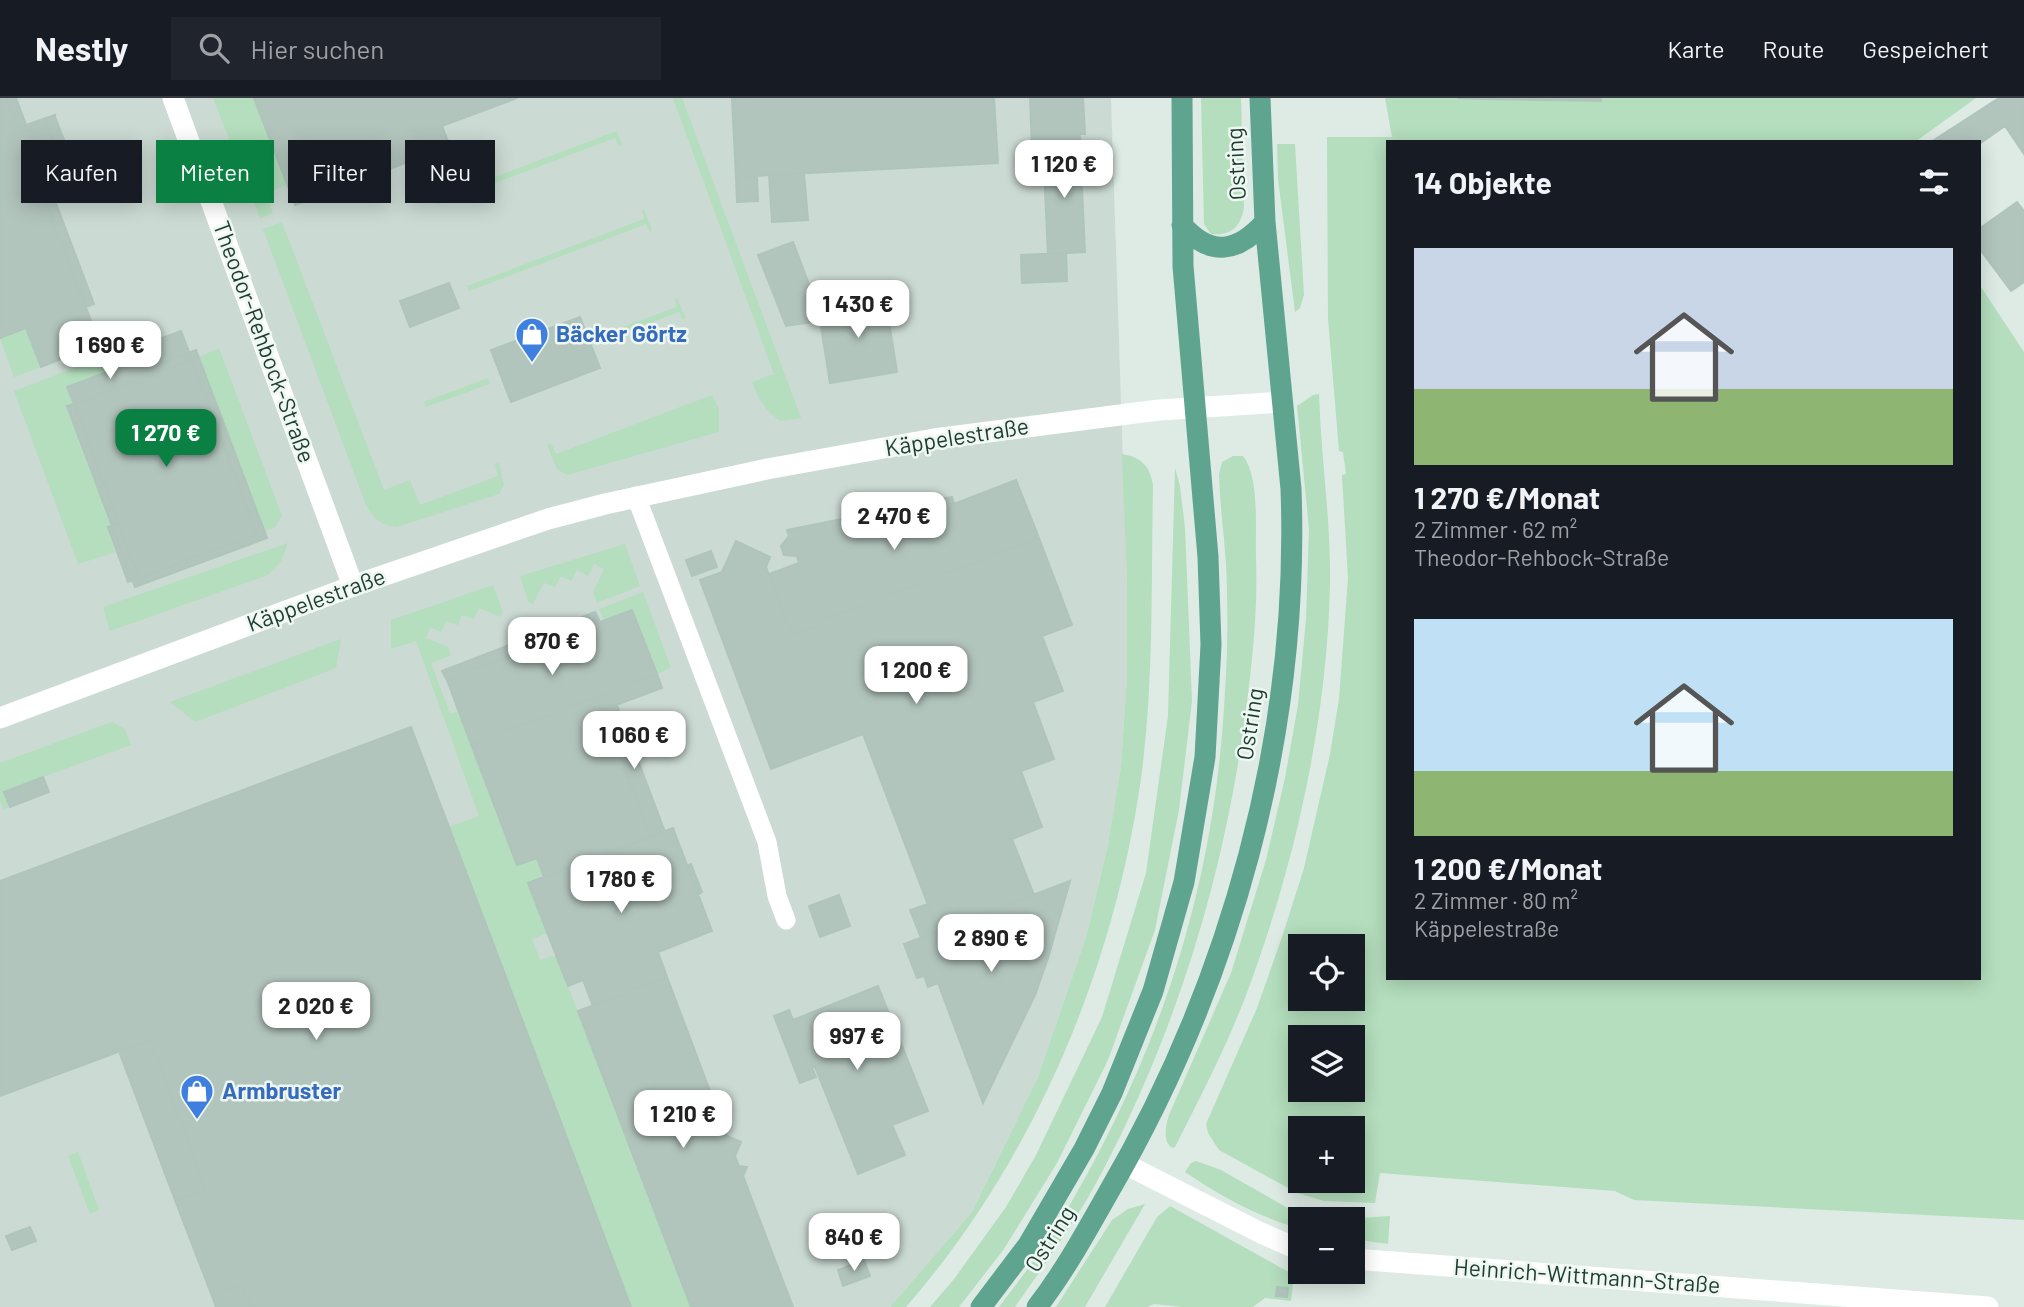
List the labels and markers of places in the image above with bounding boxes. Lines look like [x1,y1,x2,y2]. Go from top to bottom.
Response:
pin: 1 120 € [999,140,1129,200]
pin: 1 430 € [793,280,923,340]
shop icon: Bäcker Görtz [513,315,551,364]
place label: Bäcker Görtz [556,319,687,347]
pin: 1 690 € [45,322,175,381]
pin: 1 270 € [101,410,231,469]
pin: 2 470 € [829,492,959,552]
pin: 870 € [503,618,601,677]
pin: 1 200 € [851,646,981,706]
pin: 1 060 € [569,712,699,771]
pin: 1 780 € [556,856,686,915]
pin: 2 890 € [926,914,1056,974]
pin: 2 020 € [251,982,381,1042]
pin: 997 € [808,1012,906,1072]
shop icon: Armbruster [178,1072,216,1121]
place label: Armbruster [222,1076,341,1104]
pin: 1 210 € [618,1090,748,1150]
pin: 840 € [805,1214,903,1273]

